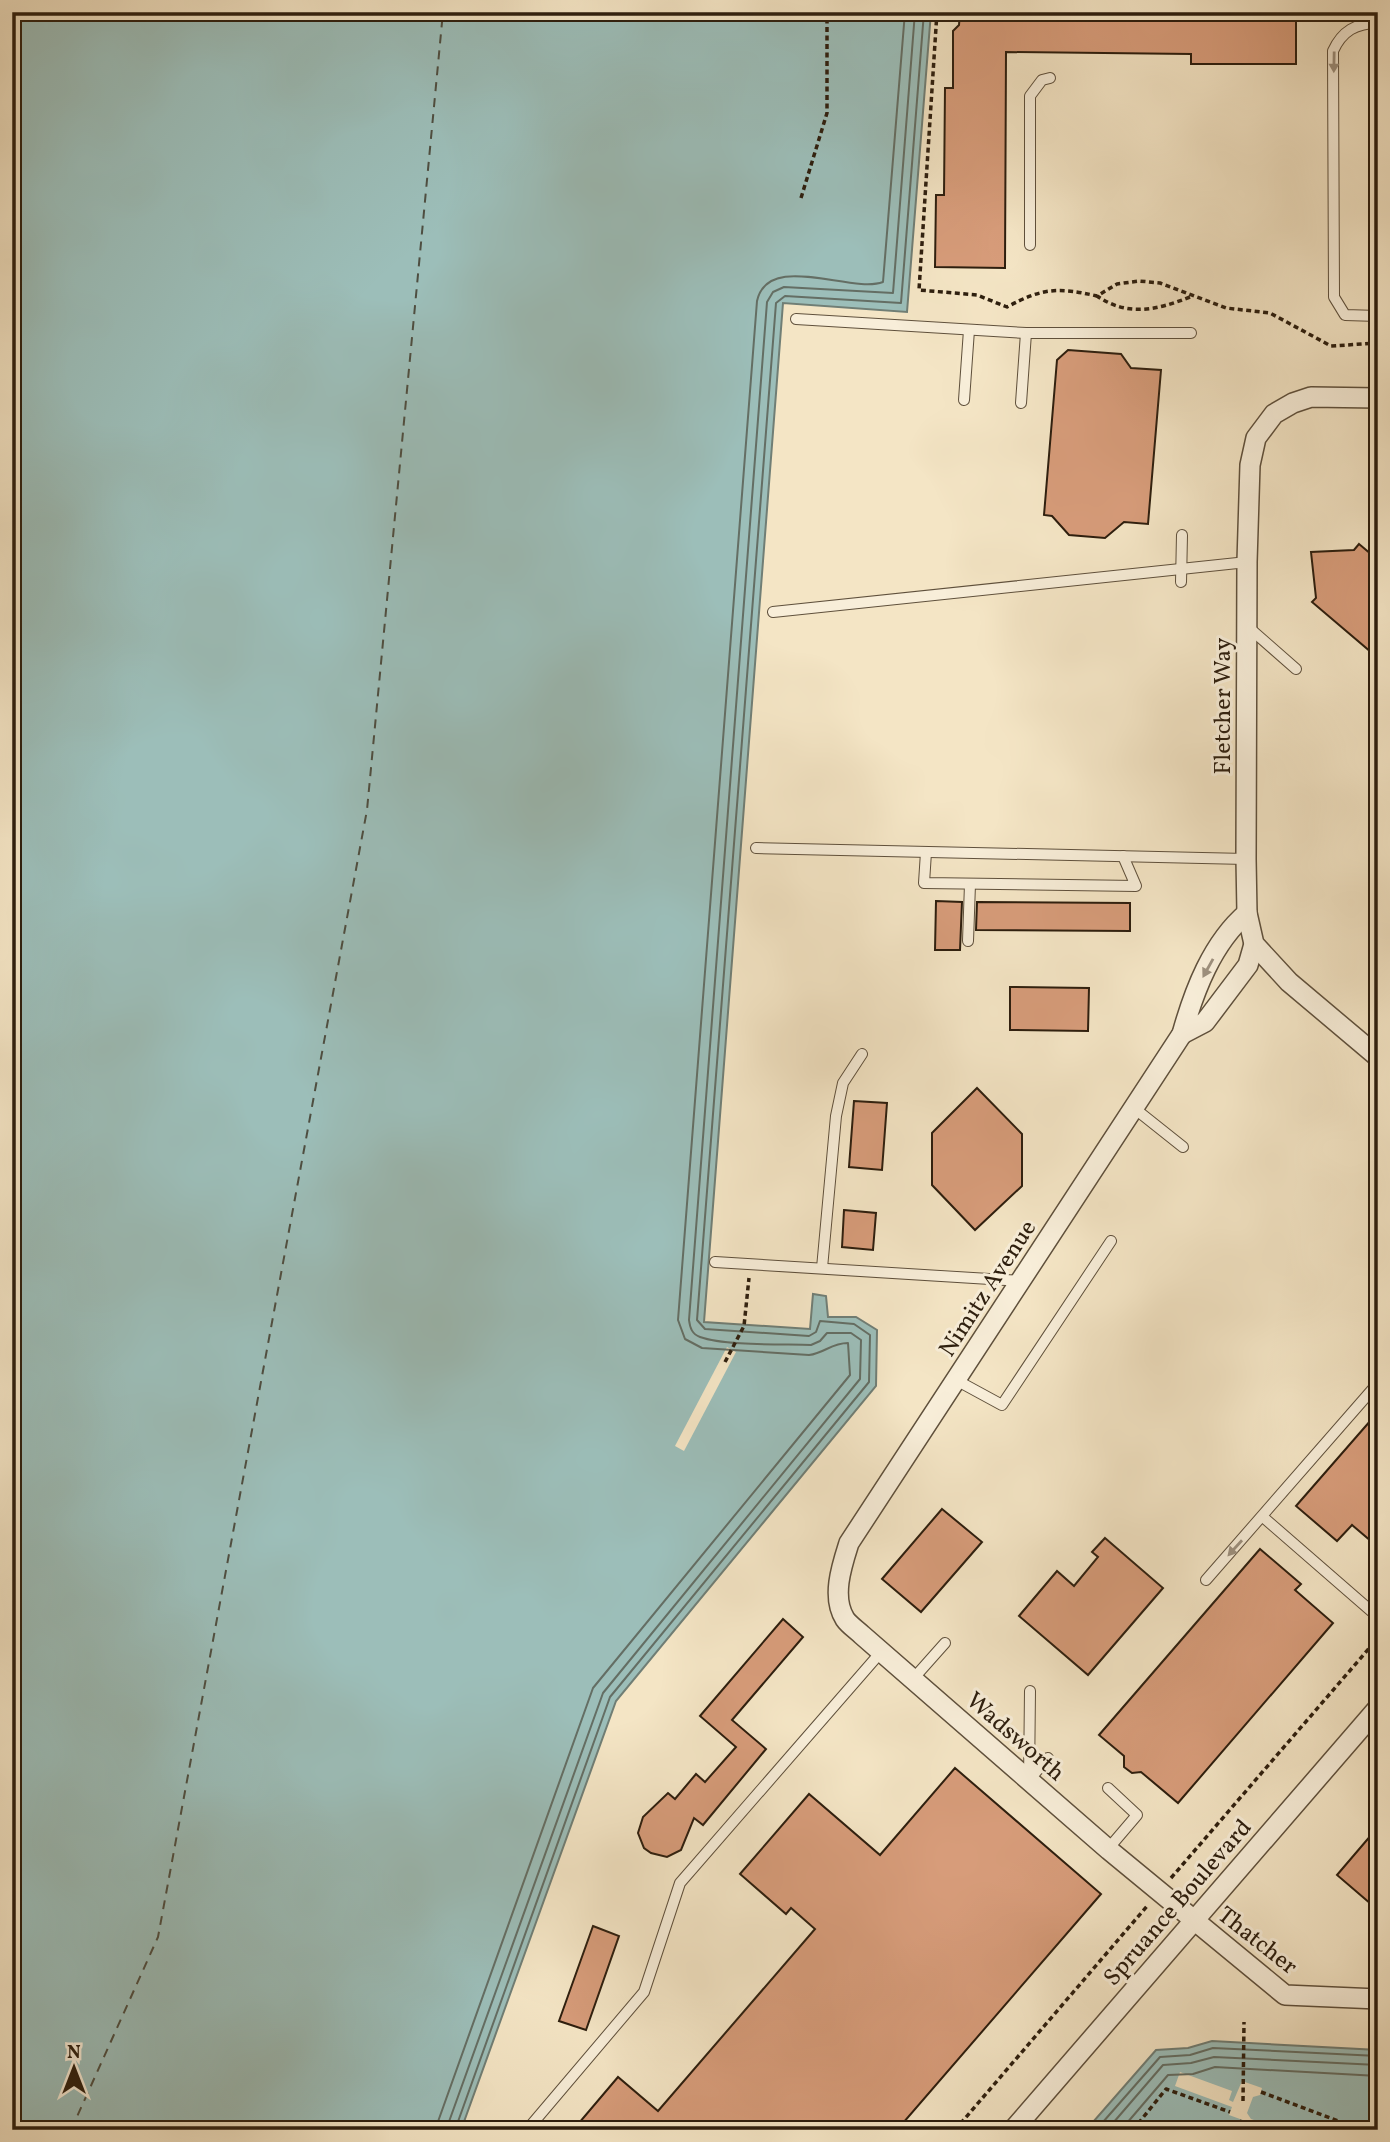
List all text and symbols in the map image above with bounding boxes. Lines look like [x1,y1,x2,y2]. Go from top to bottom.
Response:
one-way arrow [1328,52,1340,74]
street label: Fletcher Way [1207,638,1241,774]
one-way arrow [1202,958,1214,978]
street label: Nimitz Avenue [932,1214,1046,1364]
one-way arrow [1227,1539,1243,1556]
street label: Wadsworth [958,1685,1072,1790]
street label: Spruance Boulevard [1096,1812,1261,1994]
street label: Thatcher [1209,1899,1304,1984]
north arrow [38,2034,108,2104]
text: N [67,2040,81,2066]

